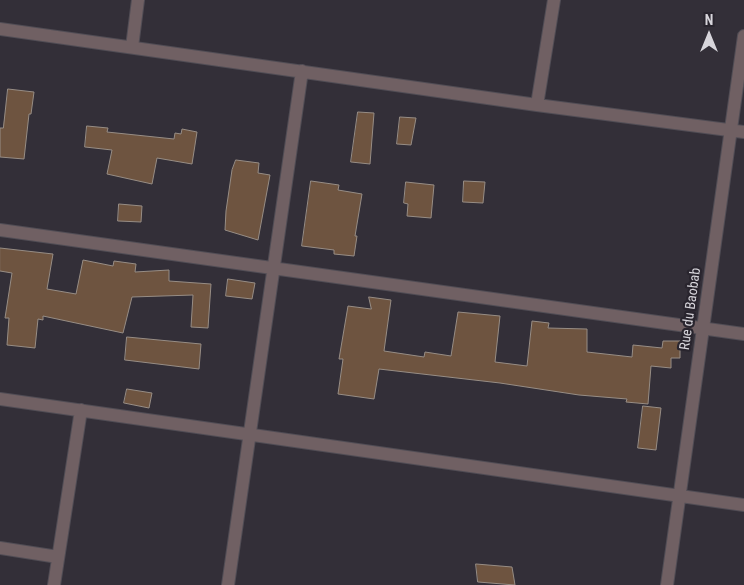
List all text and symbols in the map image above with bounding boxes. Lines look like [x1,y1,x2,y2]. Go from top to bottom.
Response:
north arrow [684,10,734,60]
text: N [705,12,713,28]
street label: Rue du Baobab [677,267,705,351]

